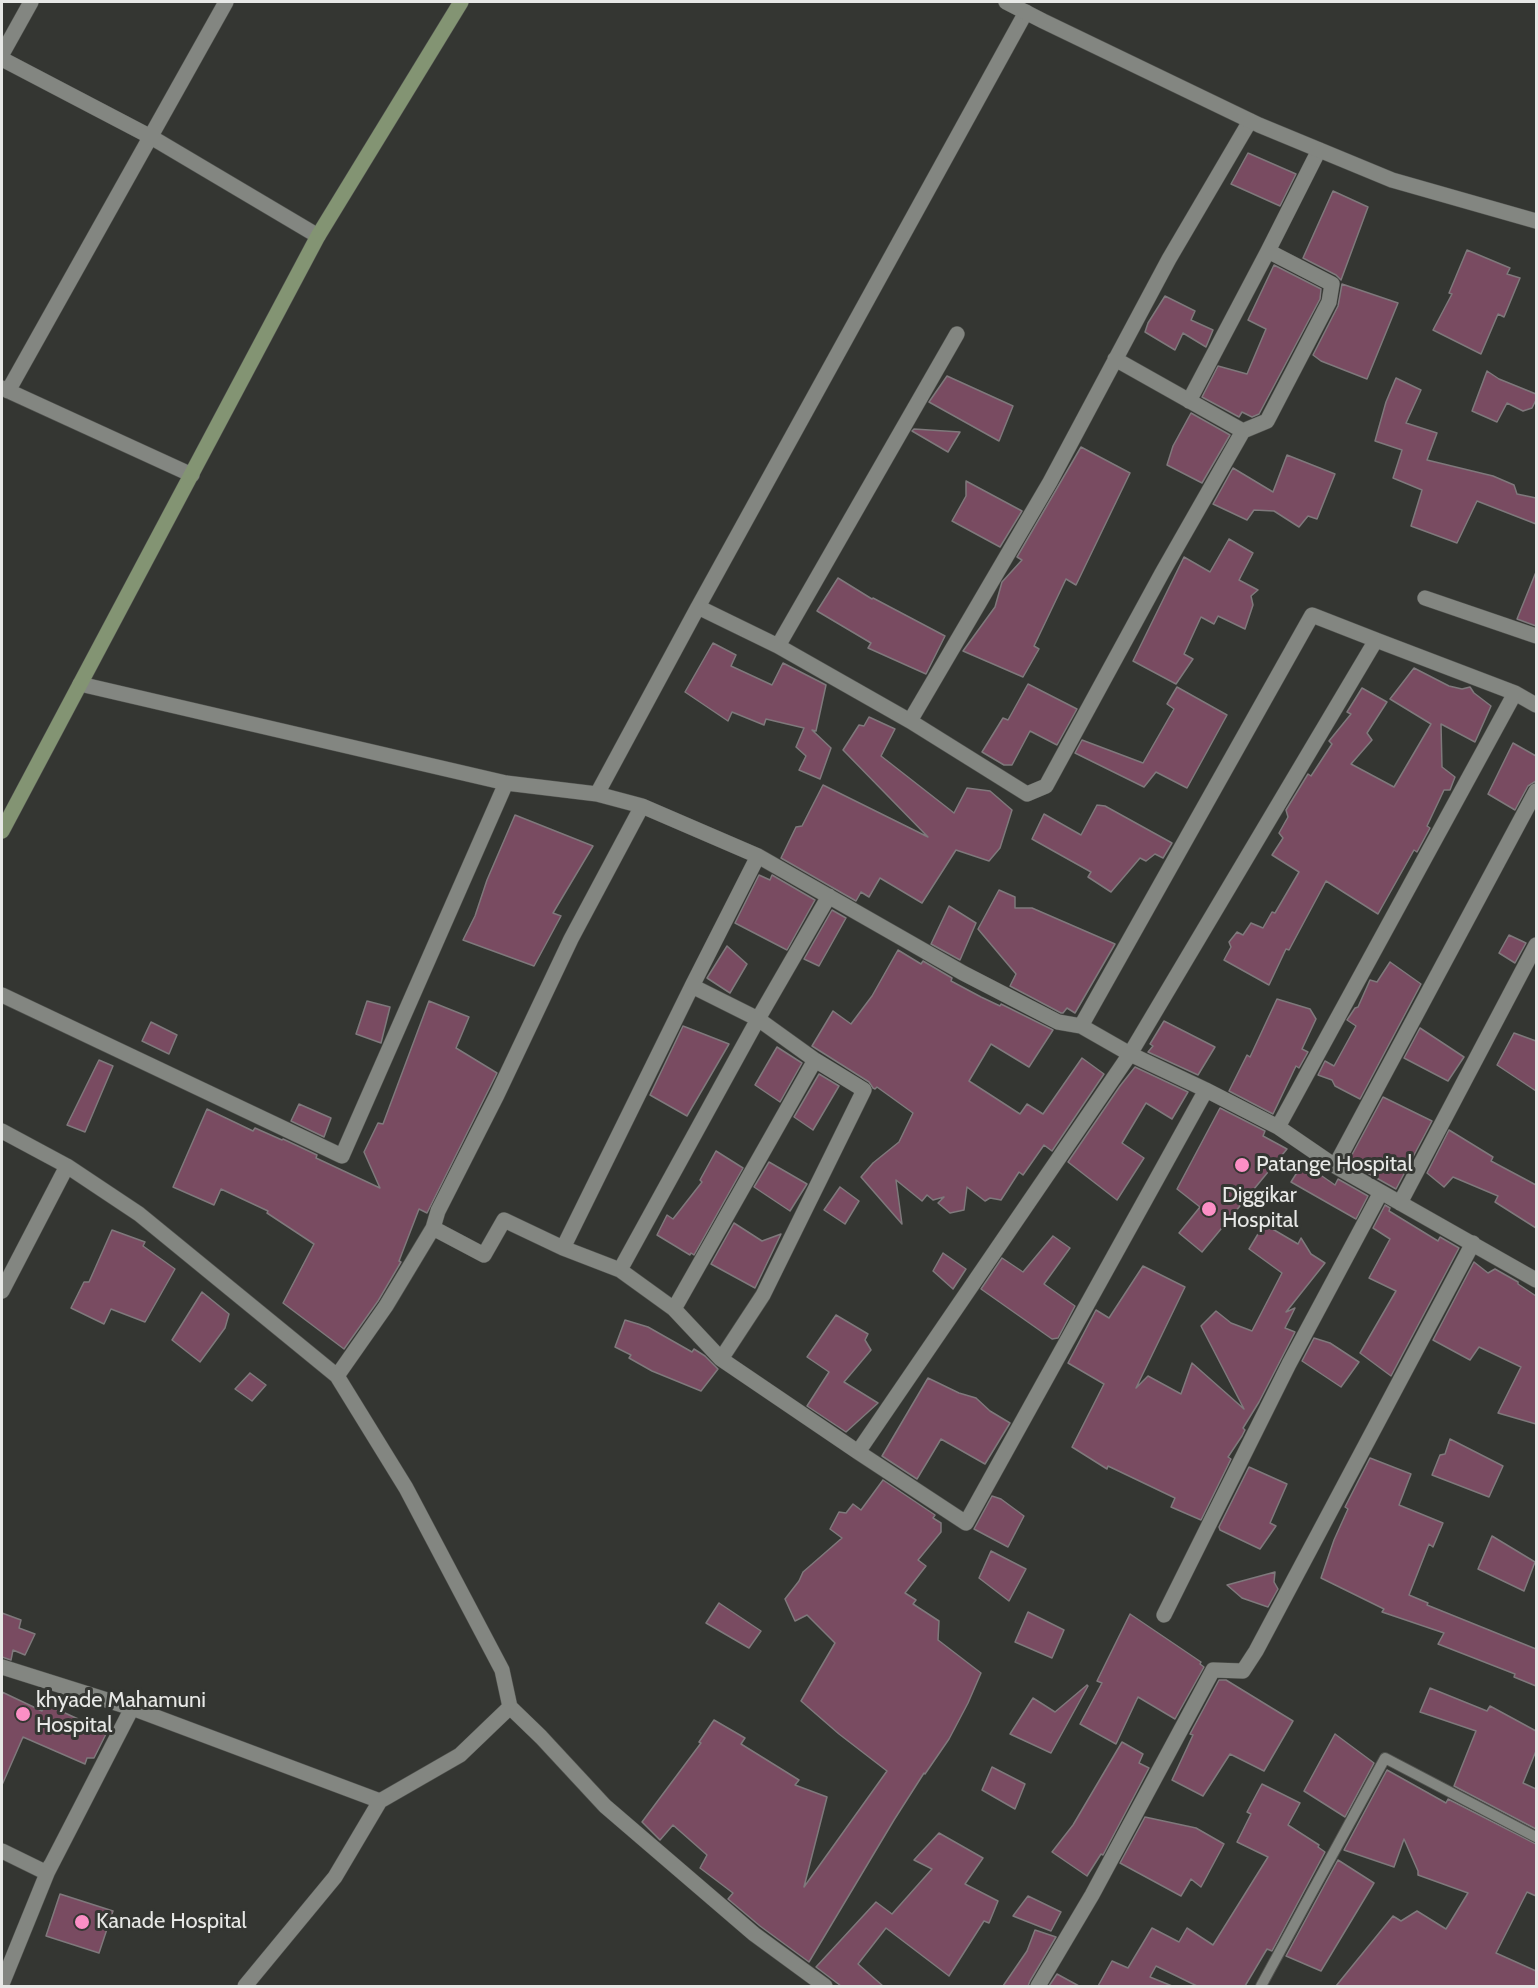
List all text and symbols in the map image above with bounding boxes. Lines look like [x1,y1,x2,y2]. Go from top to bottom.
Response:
place label: Patange Hospital [1256,1152,1413,1178]
marker: Patange Hospital [1233,1156,1251,1174]
place label: Diggikar Hospital [1222,1183,1299,1234]
marker: Diggikar Hospital [1200,1200,1218,1218]
place label: khyade Mahamuni Hospital [36,1688,206,1740]
marker: khyade Mahamuni Hospital [14,1705,32,1723]
place label: Kanade Hospital [96,1909,247,1935]
marker: Kanade Hospital [73,1913,91,1931]

